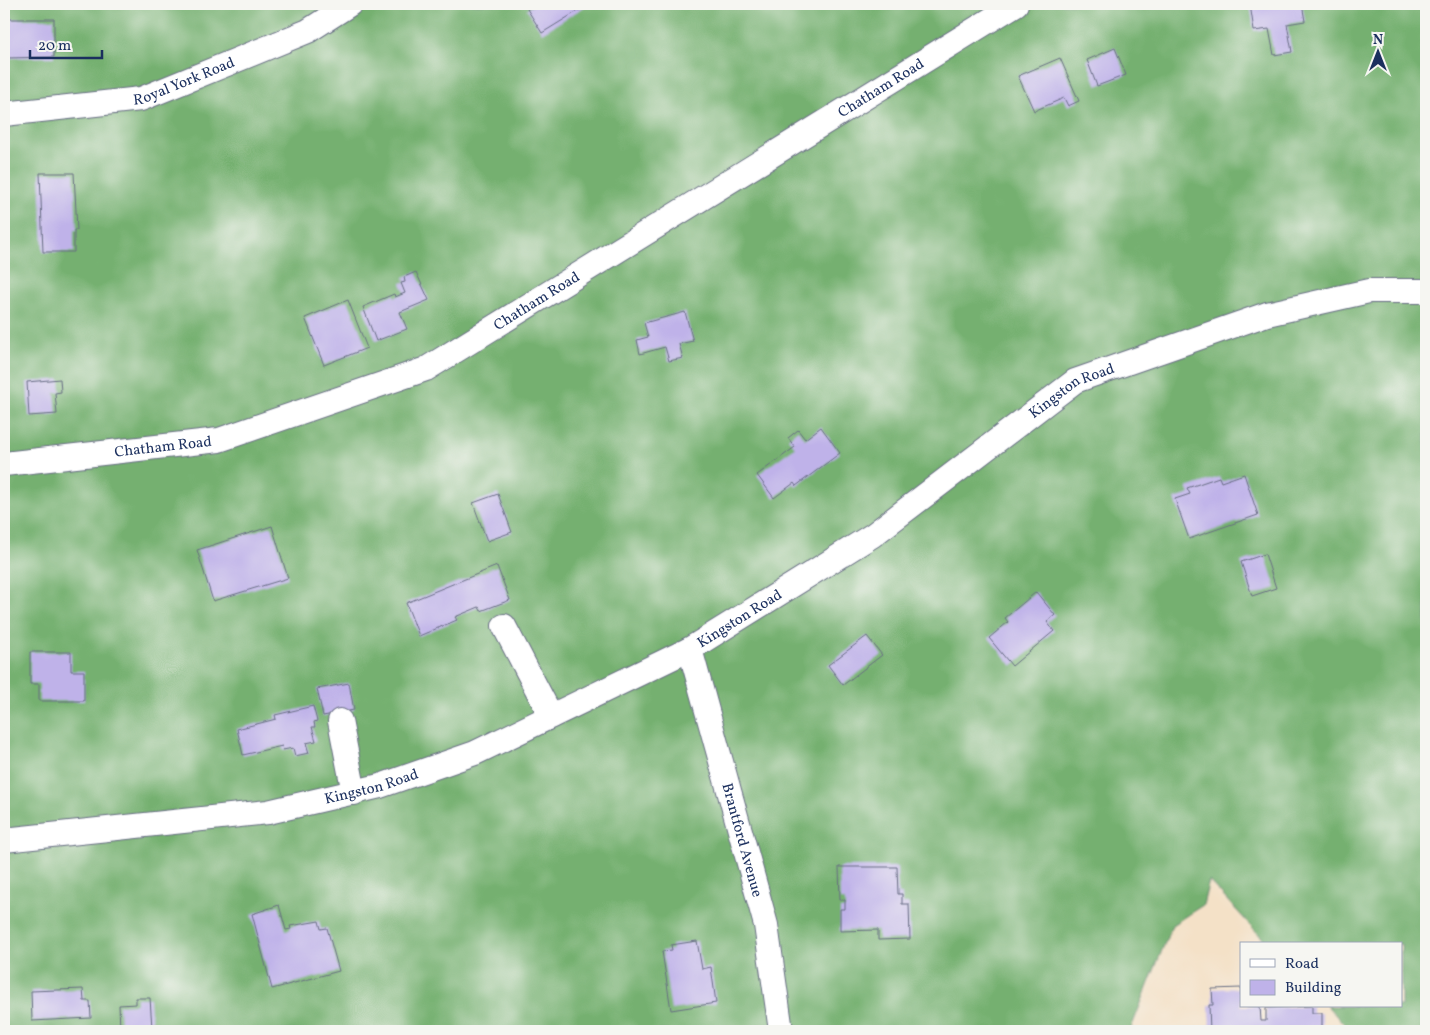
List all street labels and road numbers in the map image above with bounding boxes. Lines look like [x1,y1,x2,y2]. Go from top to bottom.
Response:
street label: Royal York Road [132,53,238,112]
street label: Chatham Road [834,54,929,124]
street label: Chatham Road [490,267,584,337]
street label: Kingston Road [1025,359,1118,424]
street label: Chatham Road [113,432,213,464]
street label: Kingston Road [694,585,787,654]
street label: Kingston Road [323,764,422,811]
street label: Brantford Avenue [715,781,767,900]

